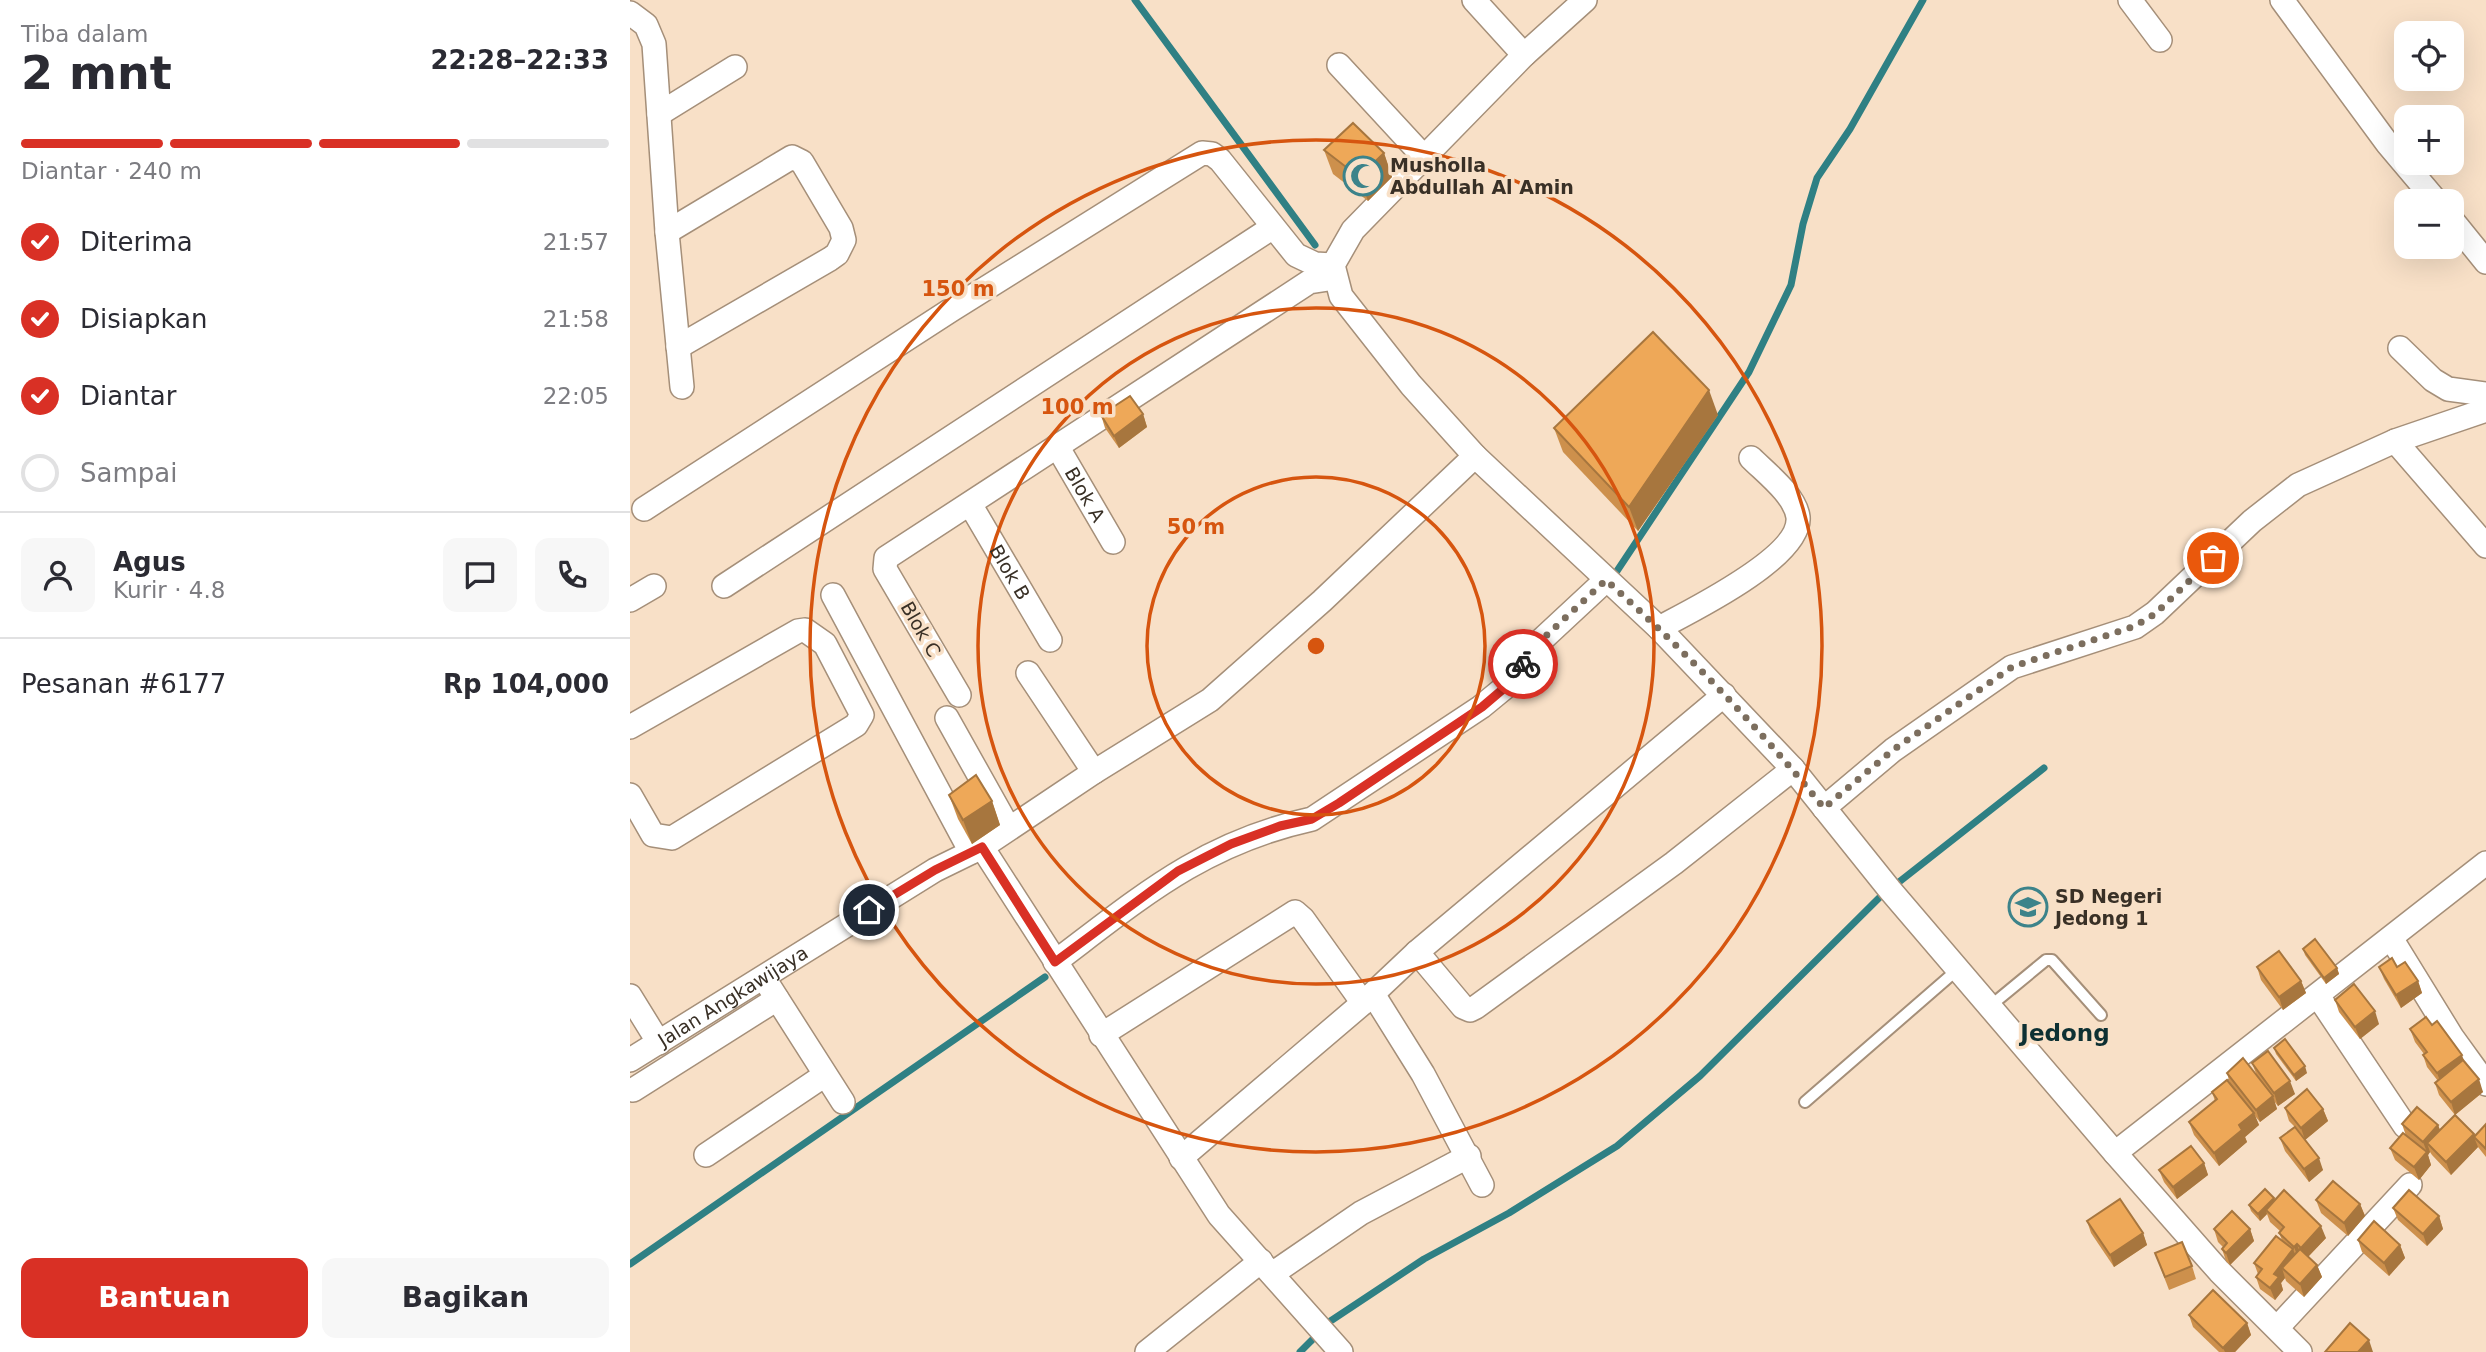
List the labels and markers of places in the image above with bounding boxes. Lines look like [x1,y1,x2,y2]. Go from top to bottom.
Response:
place label: Musholla Abdullah Al Amin [1390,154,1574,198]
mosque icon: Musholla Abdullah Al Amin [1342,155,1384,197]
pin [2183,528,2243,588]
centre of rings [1304,634,1328,658]
pin [839,880,899,940]
place label: SD Negeri Jedong 1 [2053,885,2162,929]
school or university icon: SD Negeri Jedong 1 [2007,886,2049,928]

